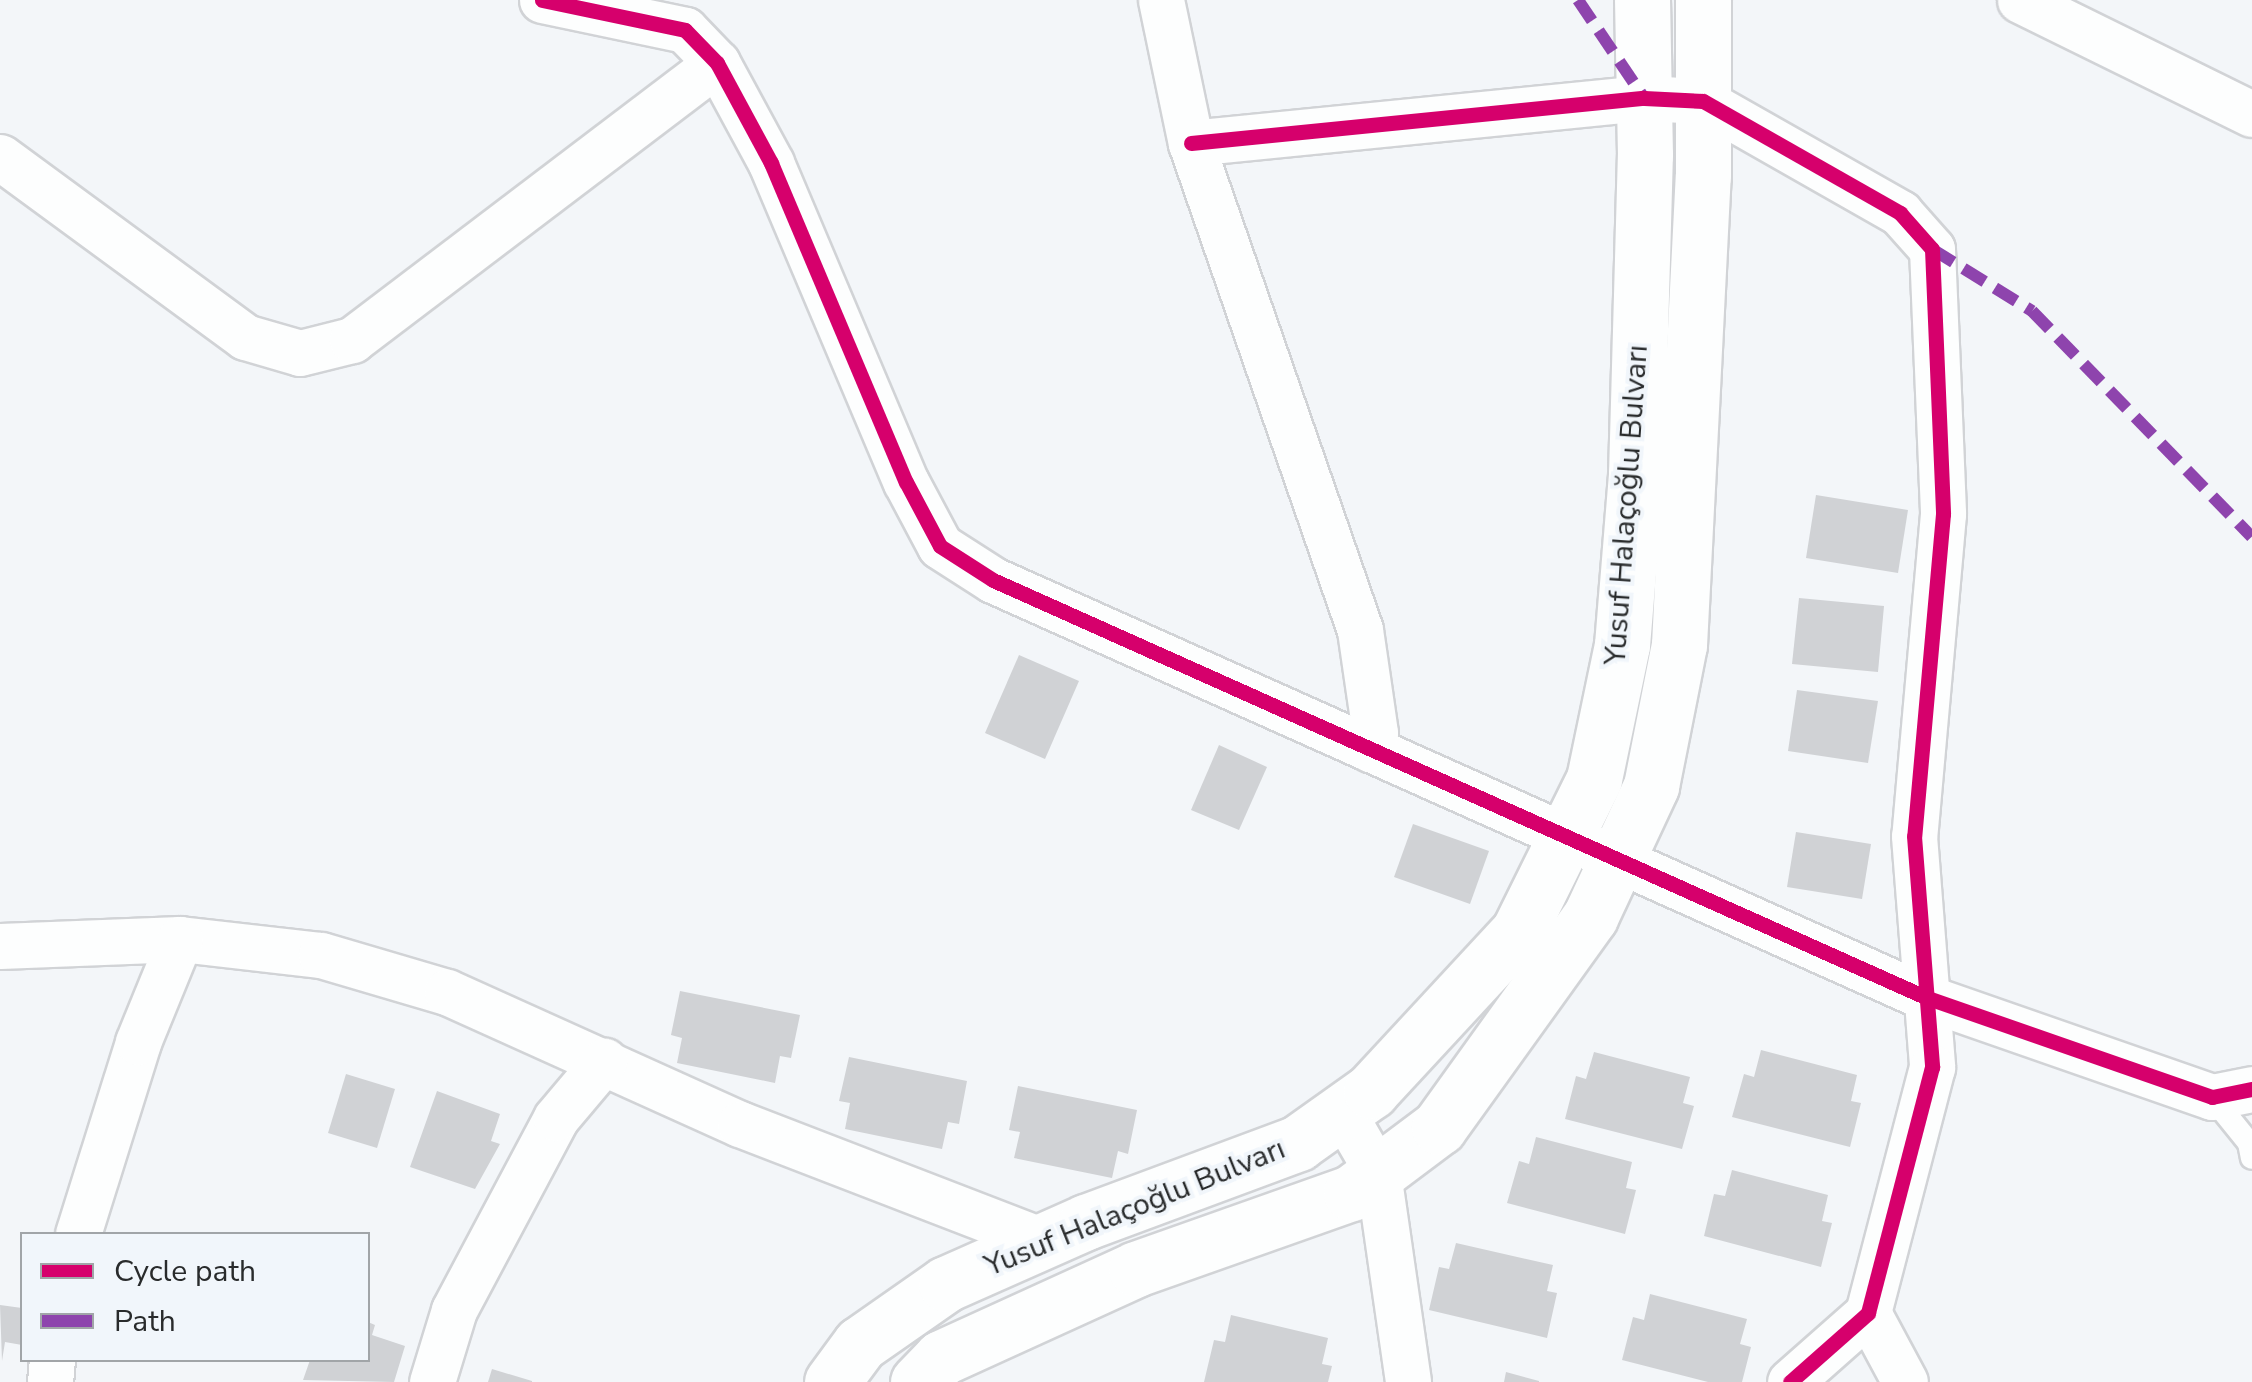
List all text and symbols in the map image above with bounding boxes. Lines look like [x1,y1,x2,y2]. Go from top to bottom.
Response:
street label: Yusuf Halaçoğlu Bulvarı [1598,344,1656,666]
street label: Yusuf Halaçoğlu Bulvarı [980,1131,1290,1285]
legend [20,1232,370,1362]
text: Cycle path [114,1251,256,1292]
text: Path [114,1301,176,1342]

